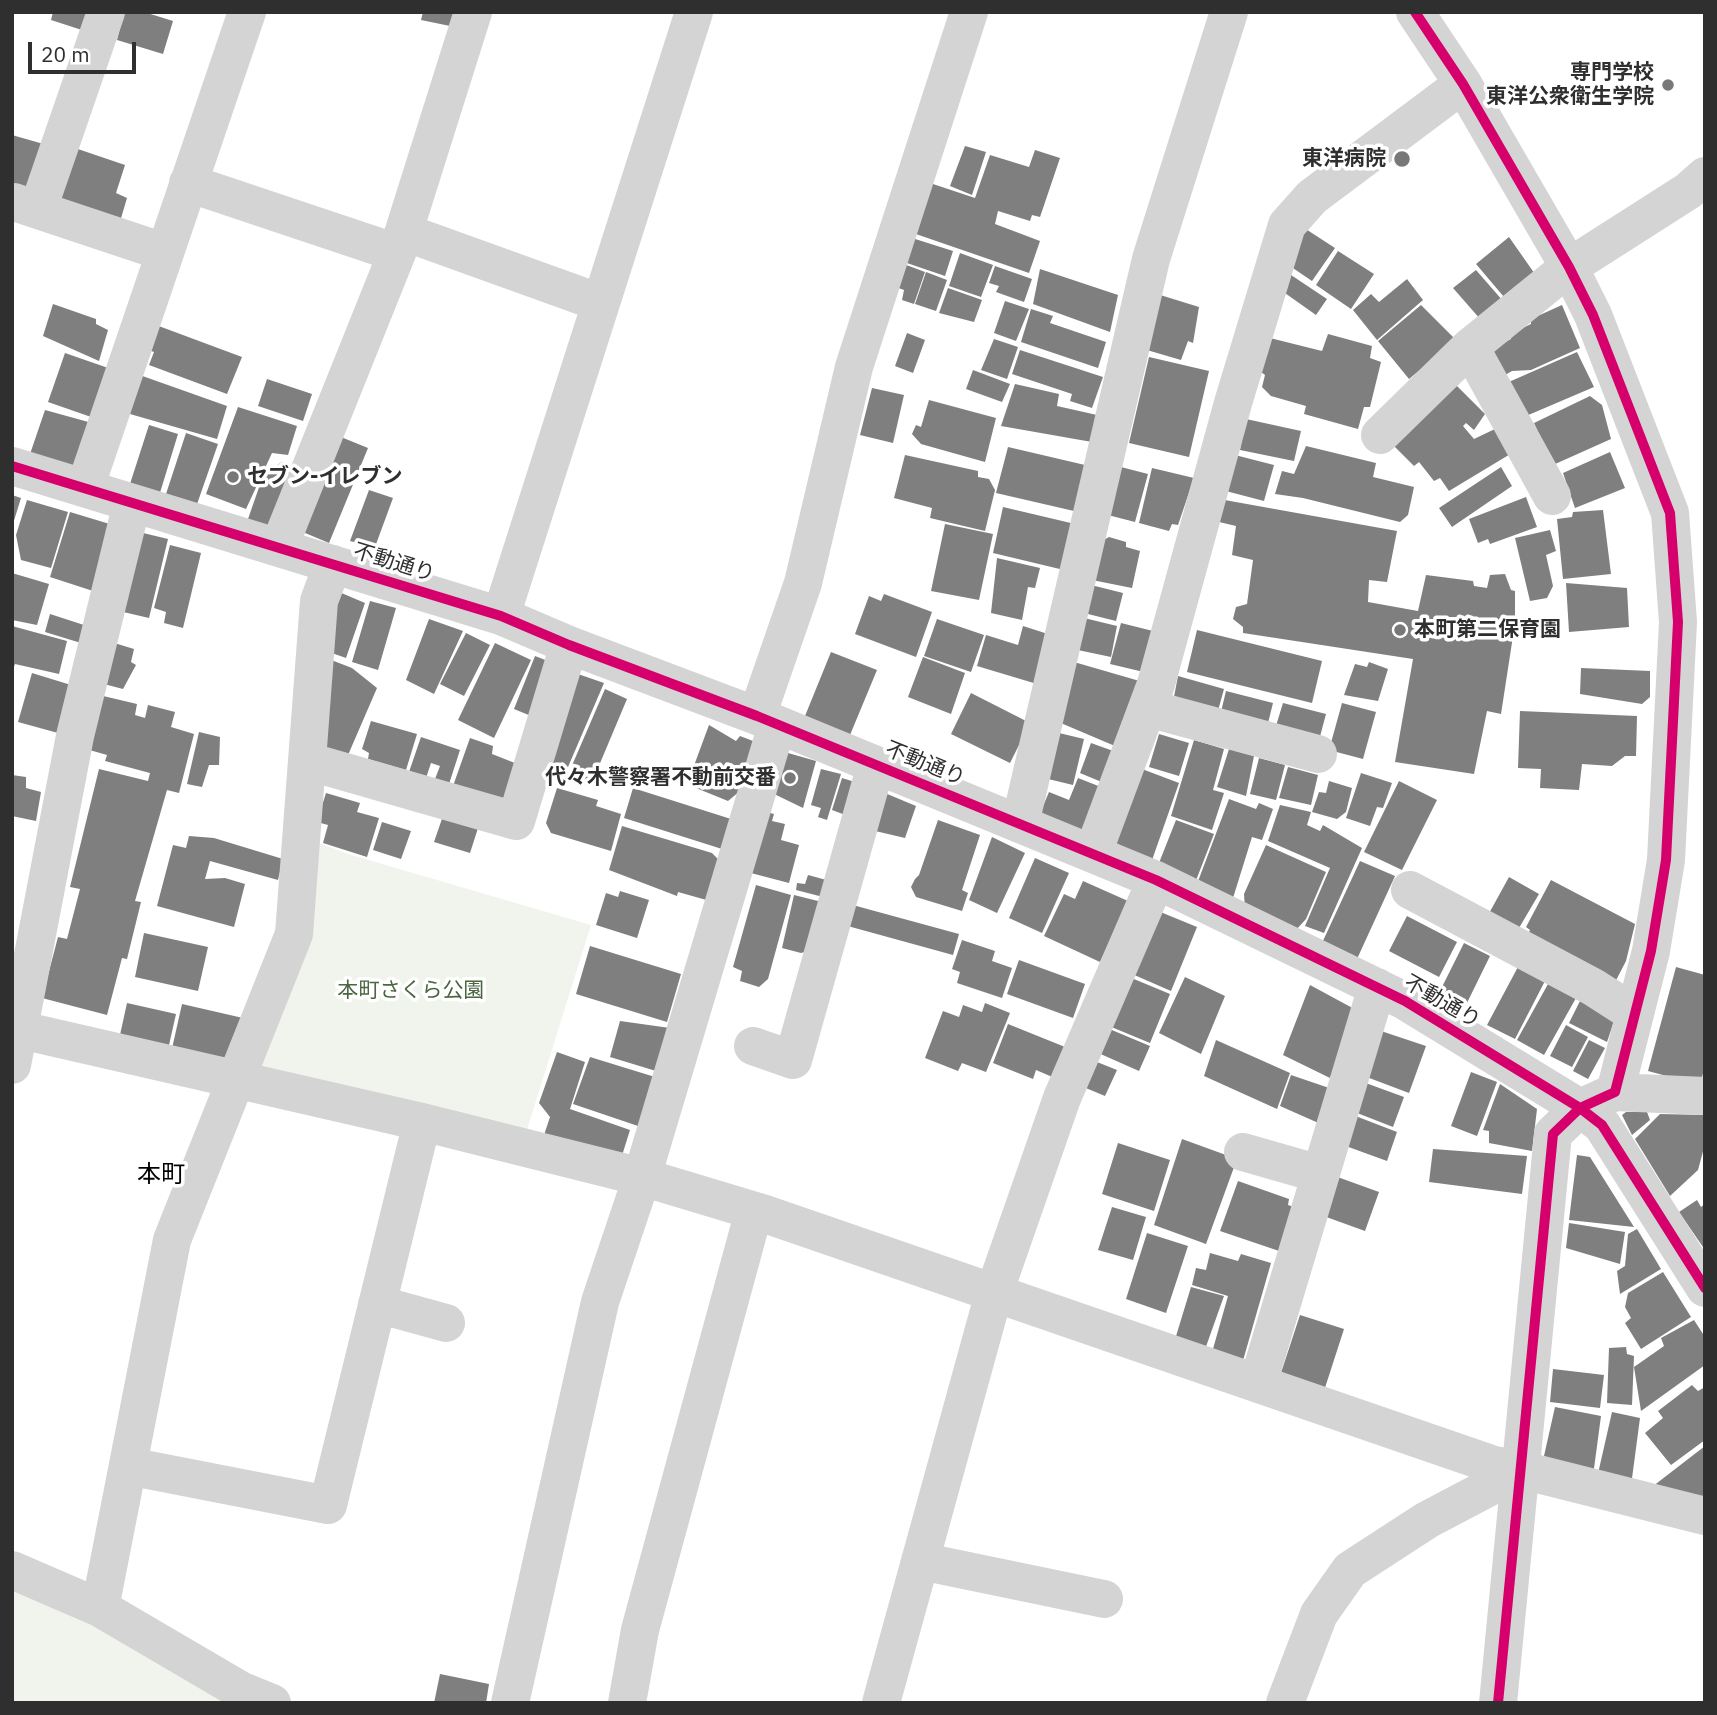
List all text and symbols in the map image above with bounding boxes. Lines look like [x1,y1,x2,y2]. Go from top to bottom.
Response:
scale bar [32,28,140,72]
text: 20 m [41,40,90,68]
place label: 専門学校 東洋公衆衛生学院 [1486,60,1654,110]
marker: 専門学校 東洋公衆衛生学院 [1660,77,1676,93]
place label: 東洋病院 [1302,146,1386,172]
marker: 東洋病院 [1392,149,1412,169]
place label: セブン-イレブン [247,464,402,490]
marker: セブン-イレブン [225,469,241,485]
street label: 不動通り [350,539,438,587]
place label: 本町第二保育園 [1414,617,1561,643]
marker: 本町第二保育園 [1392,622,1408,638]
street label: 不動通り [881,737,969,791]
place label: 代々木警察署不動前交番 [545,765,776,791]
marker: 代々木警察署不動前交番 [782,770,798,786]
street label: 不動通り [1399,970,1485,1034]
park label: 本町さくら公園 [338,978,484,1004]
district label: 本町 [137,1161,185,1189]

